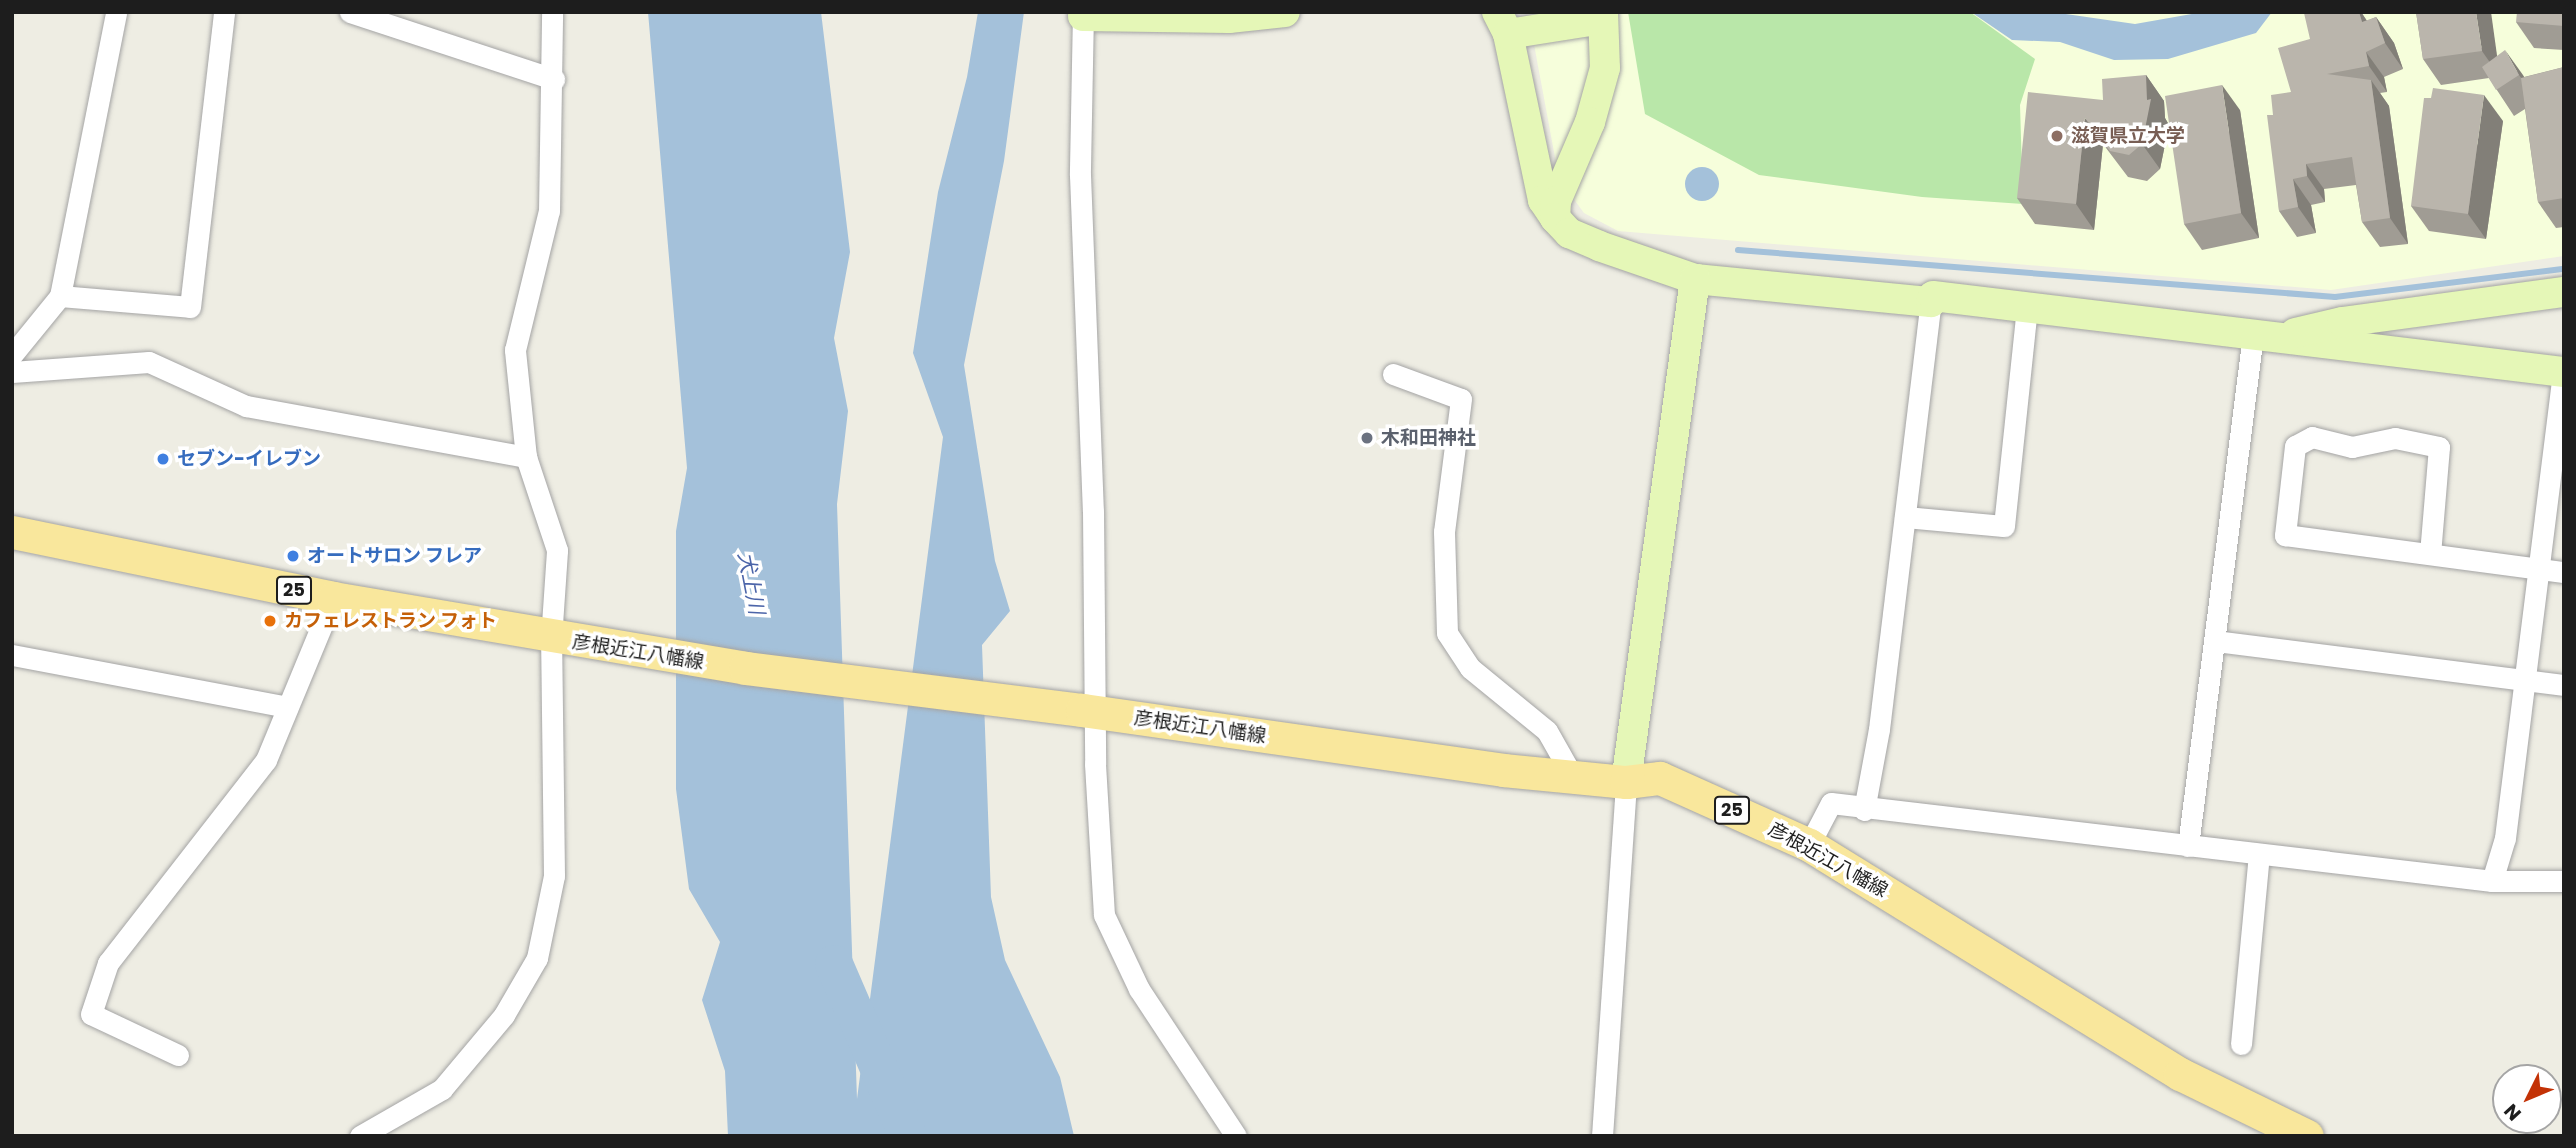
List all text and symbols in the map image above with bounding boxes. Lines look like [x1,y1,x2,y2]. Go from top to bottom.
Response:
place label: 滋賀県立大学 [2071,125,2185,147]
marker: 滋賀県立大学 [2049,128,2065,144]
place label: 木和田神社 [1381,427,1476,449]
marker: 木和田神社 [1359,430,1375,446]
place label: セブン-イレブン [177,448,321,470]
marker: セブン-イレブン [155,451,171,467]
place label: オートサロン フレア [307,545,482,567]
marker: オートサロン フレア [285,548,301,564]
water label: 犬上川 [733,550,769,616]
road number: 25 [275,576,313,604]
place label: カフェレストラン フォト [284,610,497,632]
marker: カフェレストラン フォト [262,613,278,629]
street label: 彦根近江八幡線 [571,630,705,674]
street label: 彦根近江八幡線 [1133,706,1267,748]
road number: 25 [1713,796,1751,824]
street label: 彦根近江八幡線 [1764,818,1892,902]
north arrow [2492,1064,2562,1134]
text: N [2498,1098,2527,1127]

